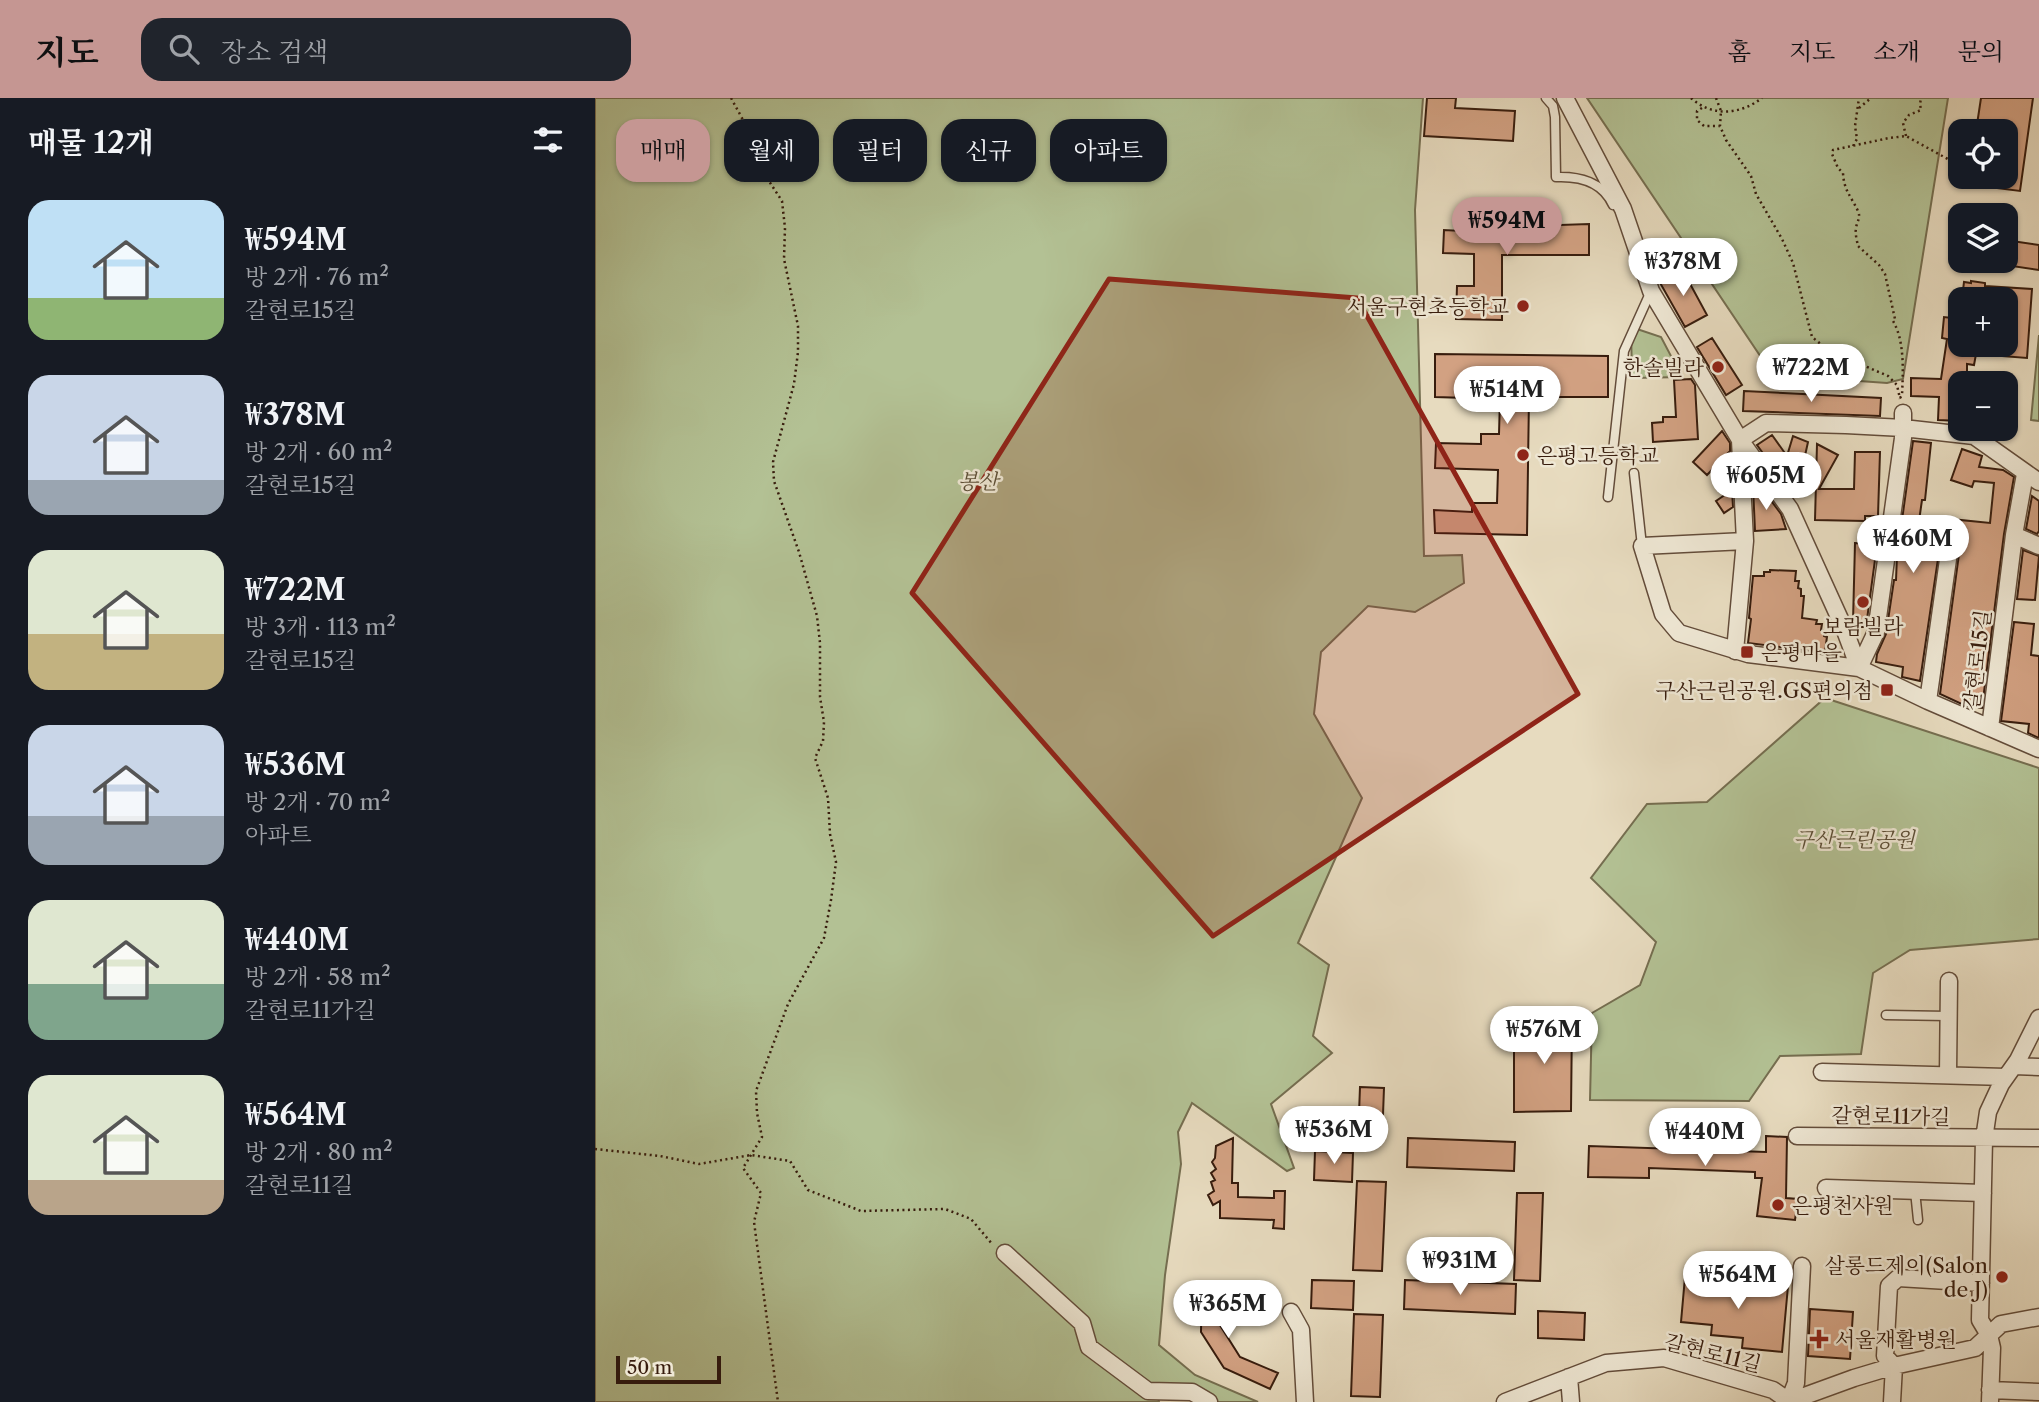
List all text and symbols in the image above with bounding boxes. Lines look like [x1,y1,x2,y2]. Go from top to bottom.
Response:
search box [141,18,631,81]
icon: search [165,30,203,68]
text: 지도 [35,32,99,73]
text: 장소 검색 [221,36,328,68]
text: 홈 [1728,37,1751,66]
text: 지도 [1789,37,1835,66]
text: 소개 [1873,37,1920,66]
text: 문의 [1958,37,2004,66]
chip: 매매 [616,119,710,182]
chip: 월세 [724,119,819,182]
chip: 필터 [833,119,927,182]
chip: 신규 [941,119,1036,182]
chip: 아파트 [1050,119,1167,182]
map controls [1948,119,2018,441]
button: locate [1948,119,2018,189]
icon: filters [529,121,567,159]
text: 매물 12개 [28,124,154,161]
pin: ₩594M [1458,198,1556,257]
button: layers [1948,203,2018,273]
text: ₩594M [1468,206,1546,234]
text: ₩594M [245,221,347,258]
icon: home [84,228,168,312]
pin: ₩378M [1634,238,1732,298]
text: ₩378M [1644,247,1722,275]
text: 방 2개 · 76 m² [245,263,389,291]
button: + [1948,287,2018,357]
place label: 서울구현초등학교 [1347,294,1509,319]
text: 갈현로15길 [245,296,356,324]
marker: 서울구현초등학교 [1515,298,1531,314]
pin: ₩722M [1762,344,1860,404]
text: ₩722M [1772,353,1850,381]
place label: 한솔빌라 [1623,355,1705,380]
marker: 한솔빌라 [1710,359,1726,375]
pin: ₩514M [1458,366,1556,426]
button: − [1948,371,2018,441]
text: ₩514M [1470,375,1544,403]
text: ₩378M [245,396,346,433]
icon: home [84,403,168,487]
text: 방 2개 · 60 m² [245,438,393,466]
place label: 은평고등학교 [1537,443,1659,468]
marker: 은평고등학교 [1515,447,1531,463]
pin: ₩605M [1717,452,1815,512]
text: ₩605M [1726,461,1806,489]
park label: 봉산 [958,469,1001,494]
text: 갈현로15길 [245,471,356,499]
pin: ₩460M [1864,516,1962,575]
text: ₩460M [1873,524,1953,552]
text: ₩722M [245,571,346,608]
icon: home [84,578,168,662]
marker: 보람빌라 [1855,594,1871,610]
street label: 갈현로15길 [1958,608,1996,712]
text: 방 3개 · 113 m² [245,613,396,641]
place label: 보람빌라 [1822,614,1904,639]
place label: 은평마을 [1761,640,1842,665]
marker: 은평마을 [1739,644,1755,660]
text: 갈현로15길 [245,646,356,674]
place label: 구산근린공원.GS편의점 [1655,678,1873,703]
marker: 구산근린공원.GS편의점 [1879,682,1895,698]
text: ₩536M [245,746,346,783]
icon: home [84,753,168,837]
text: 방 2개 · 70 m² [245,788,390,816]
text: 아파트 [245,821,312,849]
park label: 구산근린공원 [1793,827,1917,852]
text: ₩440M [245,921,349,958]
icon: home [84,928,168,1012]
text: 방 2개 · 58 m² [245,963,391,991]
text: 갈현로11가길 [245,996,375,1024]
pin: ₩576M [1495,1006,1593,1066]
text: ₩576M [1506,1015,1582,1043]
text: ₩564M [245,1096,347,1133]
street label: 갈현로11가길 [1831,1102,1951,1130]
icon: home [84,1103,168,1187]
pin: ₩536M [1285,1107,1383,1166]
pin: ₩440M [1656,1108,1754,1168]
text: ₩536M [1295,1115,1373,1143]
text: ₩440M [1665,1117,1745,1145]
text: 방 2개 · 80 m² [245,1138,393,1166]
text: 갈현로11길 [245,1171,353,1199]
place label: 은평천사원 [1792,1193,1893,1218]
marker: 은평천사원 [1770,1197,1786,1213]
pin: ₩931M [1411,1238,1509,1297]
text: ₩931M [1422,1246,1498,1274]
pin: ₩564M [1689,1252,1787,1311]
place label: 살롱드제이(Salon de J) [1824,1253,1988,1302]
text: ₩564M [1699,1260,1777,1288]
marker: 살롱드제이(Salon de J) [1994,1269,2010,1285]
pin: ₩365M [1179,1280,1277,1340]
text: ₩365M [1189,1289,1267,1317]
place label: 서울재활병원 [1835,1327,1957,1352]
street label: 갈현로11길 [1662,1329,1764,1377]
marker: 서울재활병원 [1809,1329,1829,1349]
scale bar [616,1353,721,1385]
text: 50 m [627,1356,672,1379]

